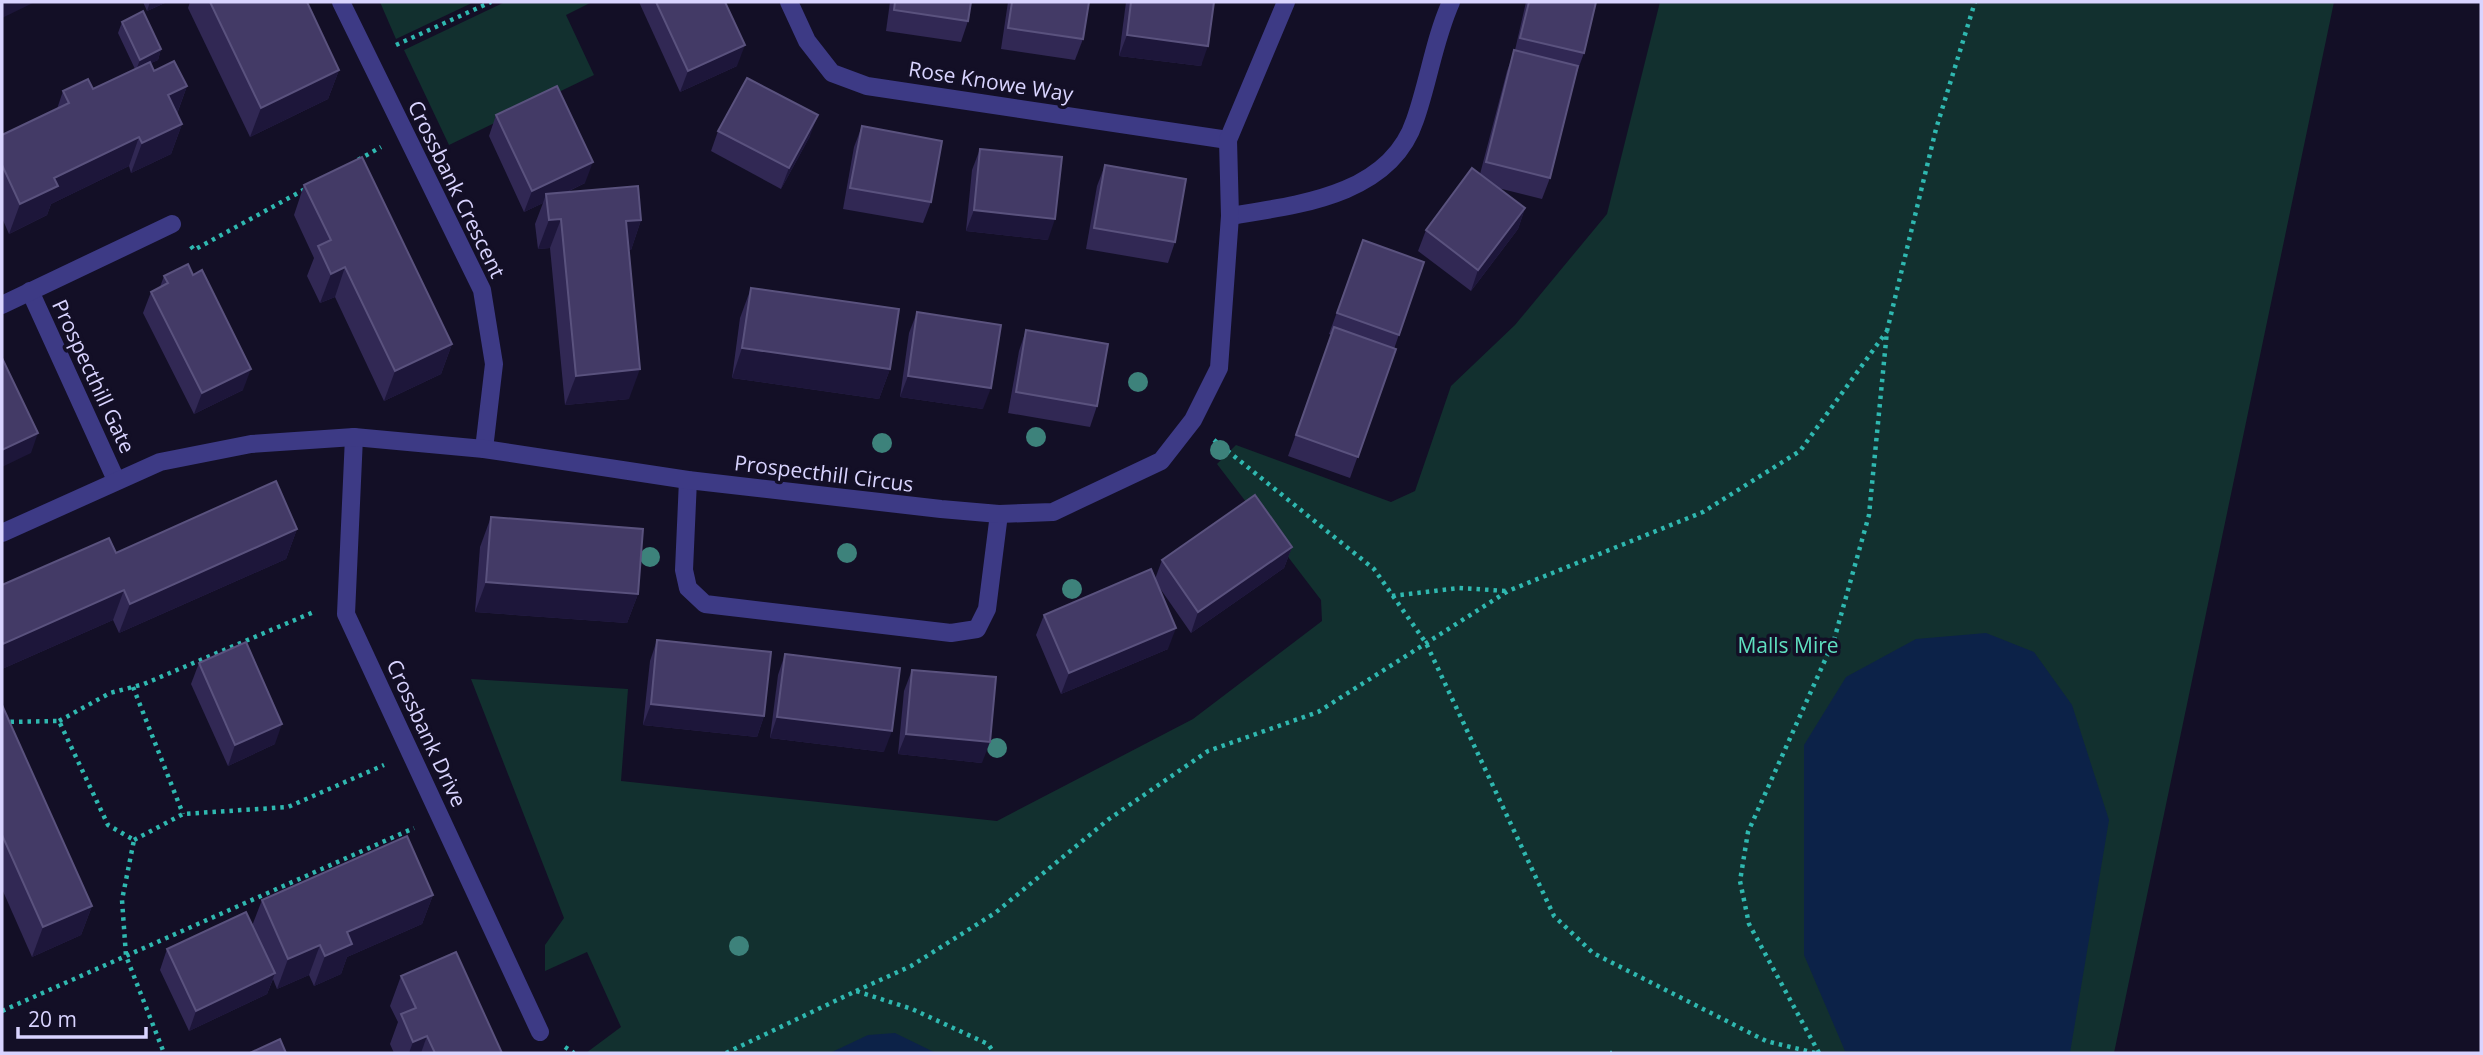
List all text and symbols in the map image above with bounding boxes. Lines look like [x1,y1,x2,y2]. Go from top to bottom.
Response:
street label: Rose Knowe Way [907,54,1076,108]
street label: Crossbank Crescent [402,96,512,282]
street label: Prospecthill Gate [46,295,142,457]
street label: Prospecthill Circus [733,448,915,498]
park label: Malls Mire [1737,631,1839,659]
street label: Crossbank Drive [381,655,473,811]
scale bar [18,996,145,1040]
text: 20 m [28,1005,77,1033]

